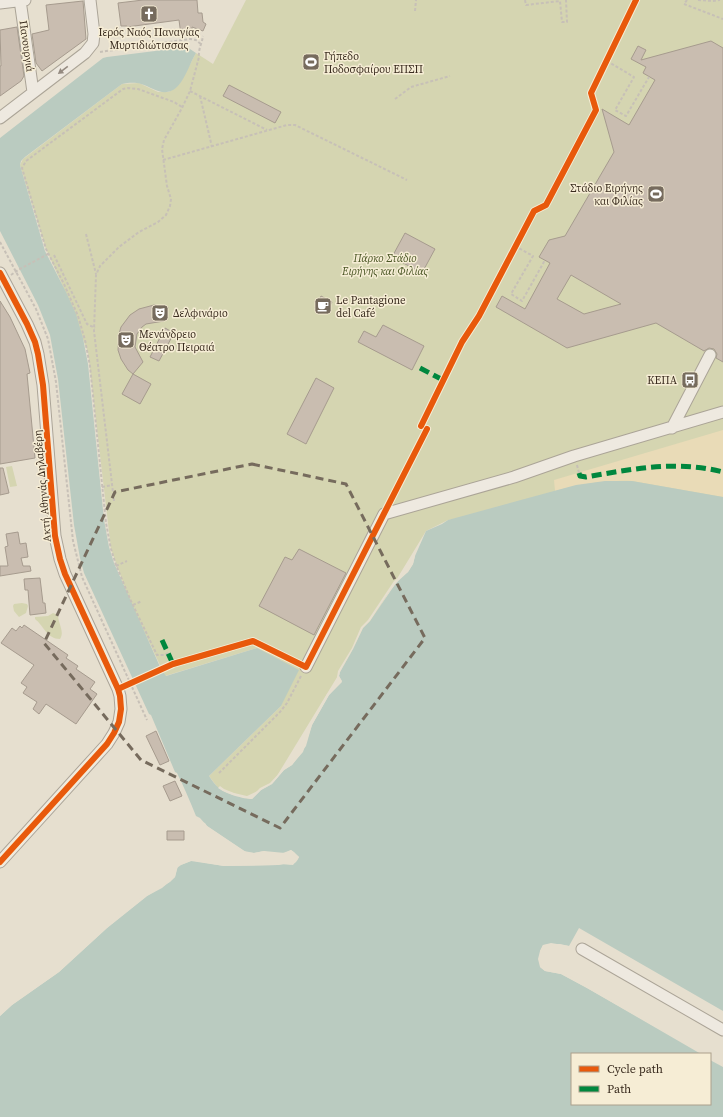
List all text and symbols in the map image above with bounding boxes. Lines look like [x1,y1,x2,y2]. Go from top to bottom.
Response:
church icon: Ιερός Ναός Παναγίας Μυρτιδιώτισσας [139,4,159,24]
street label: Πανουργιά [15,19,38,73]
place label: Ιερός Ναός Παναγίας Μυρτιδιώτισσας [99,25,199,53]
place label: Γήπεδο Ποδοσφαίρου ΕΠΣΠ [324,49,423,77]
sports icon: Γήπεδο Ποδοσφαίρου ΕΠΣΠ [301,52,321,72]
one-way arrow [58,66,69,74]
place label: Στάδιο Ειρήνης και Φιλίας [570,181,643,209]
sports icon: Στάδιο Ειρήνης και Φιλίας [646,184,666,204]
park label: Πάρκο Στάδιο Ειρήνης και Φιλίας [341,251,429,279]
place label: Le Pantagione del Café [336,293,406,321]
cafe icon: Le Pantagione del Café [313,296,333,316]
theatre icon: Δελφινάριο [150,303,170,323]
place label: Δελφινάριο [173,306,228,321]
place label: Μενάνδρειο Θέατρο Πειραιά [139,327,215,355]
theatre icon: Μενάνδρειο Θέατρο Πειραιά [116,330,136,350]
bus stop icon: ΚΕΠΑ [680,370,700,390]
place label: ΚΕΠΑ [647,373,678,388]
street label: Ακτή Αθηνάς Δηλαβέρη [30,429,55,543]
legend [571,1053,711,1105]
text: Cycle path [607,1061,663,1077]
text: Path [607,1081,631,1097]

